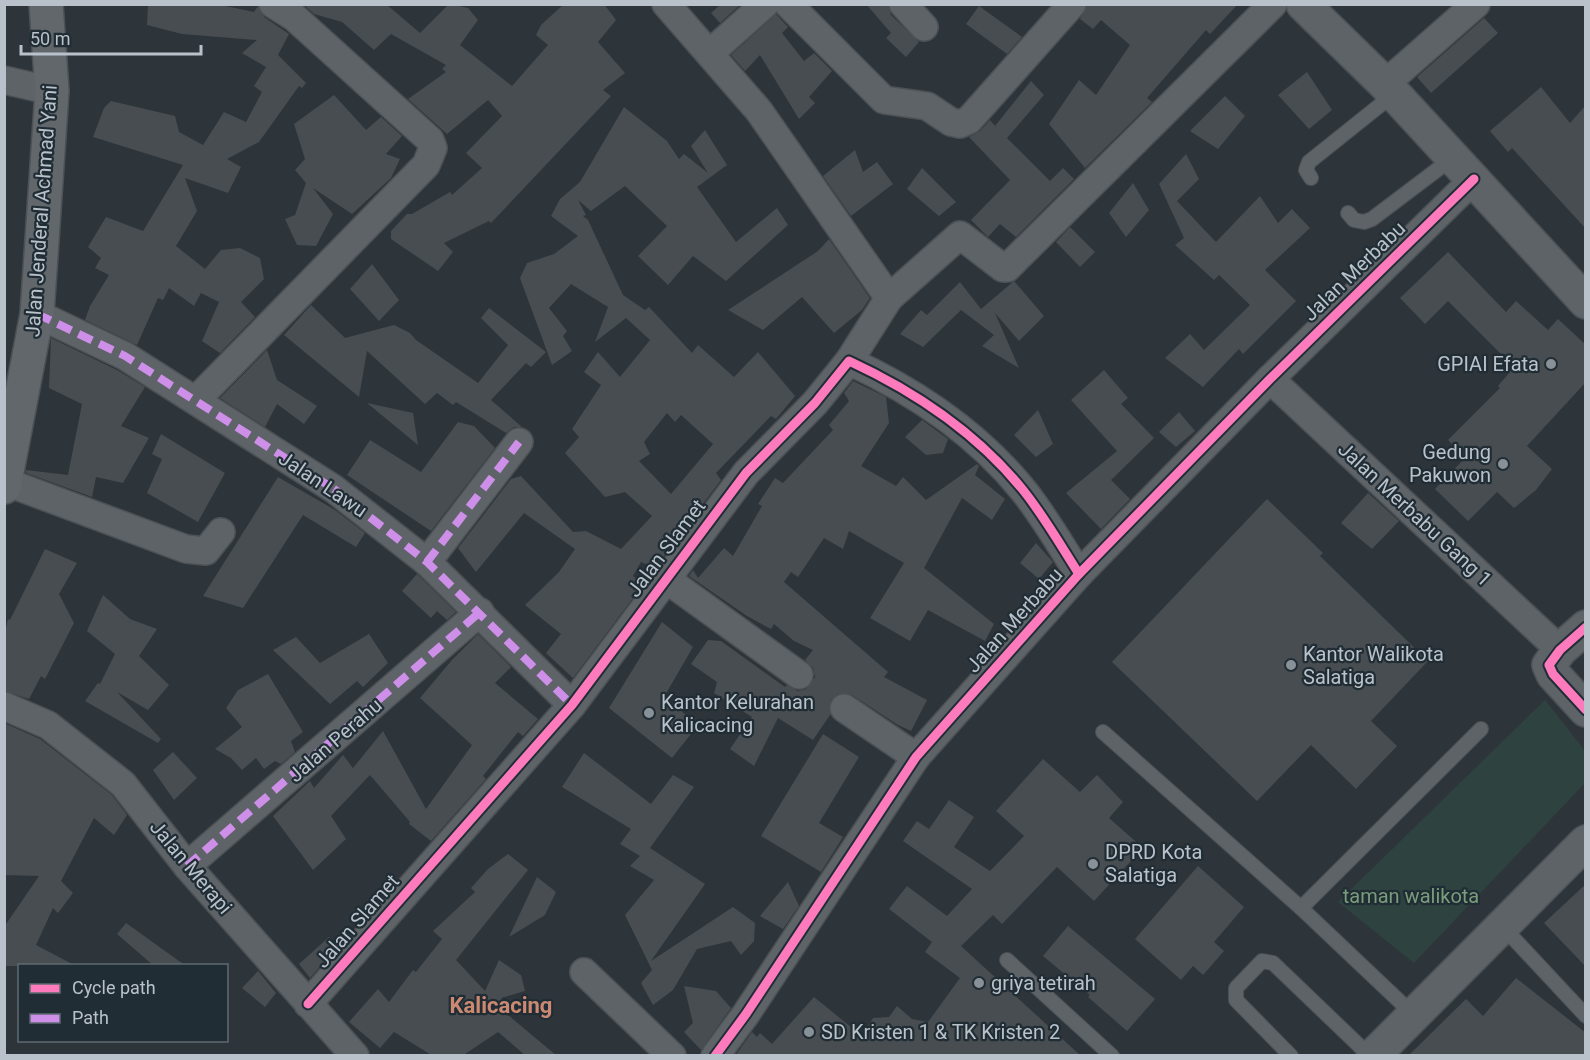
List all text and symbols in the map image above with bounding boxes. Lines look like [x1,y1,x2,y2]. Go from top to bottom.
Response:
scale bar [21,18,201,56]
text: 50 m [30,28,70,49]
street label: Jalan Jenderal Achmad Yani [20,84,62,338]
street label: Jalan Merbabu [1298,216,1410,326]
place label: GPIAI Efata [1437,352,1539,376]
marker: GPIAI Efata [1544,357,1558,371]
street label: Jalan Merbabu Gang 1 [1333,437,1497,591]
place label: Gedung Pakuwon [1409,440,1491,487]
street label: Jalan Lawu [274,446,372,522]
marker: Gedung Pakuwon [1496,457,1510,471]
street label: Jalan Slamet [622,494,710,602]
street label: Jalan Merbabu [961,563,1067,677]
place label: Kantor Walikota Salatiga [1303,642,1444,689]
marker: Kantor Walikota Salatiga [1284,658,1298,672]
place label: Kantor Kelurahan Kalicacing [661,690,814,737]
street label: Jalan Perahu [283,693,387,787]
marker: Kantor Kelurahan Kalicacing [642,706,656,720]
street label: Jalan Merapi [145,815,237,919]
place label: DPRD Kota Salatiga [1105,840,1202,887]
marker: DPRD Kota Salatiga [1086,857,1100,871]
street label: Jalan Slamet [310,869,404,973]
park label: taman walikota [1343,884,1479,908]
legend [18,964,228,1042]
place label: griya tetirah [991,971,1096,995]
marker: griya tetirah [972,976,986,990]
text: Cycle path [72,977,156,998]
district label: Kalicacing [450,993,552,1018]
text: Path [72,1007,109,1028]
place label: SD Kristen 1 & TK Kristen 2 [821,1020,1060,1044]
marker: SD Kristen 1 & TK Kristen 2 [802,1025,816,1039]

